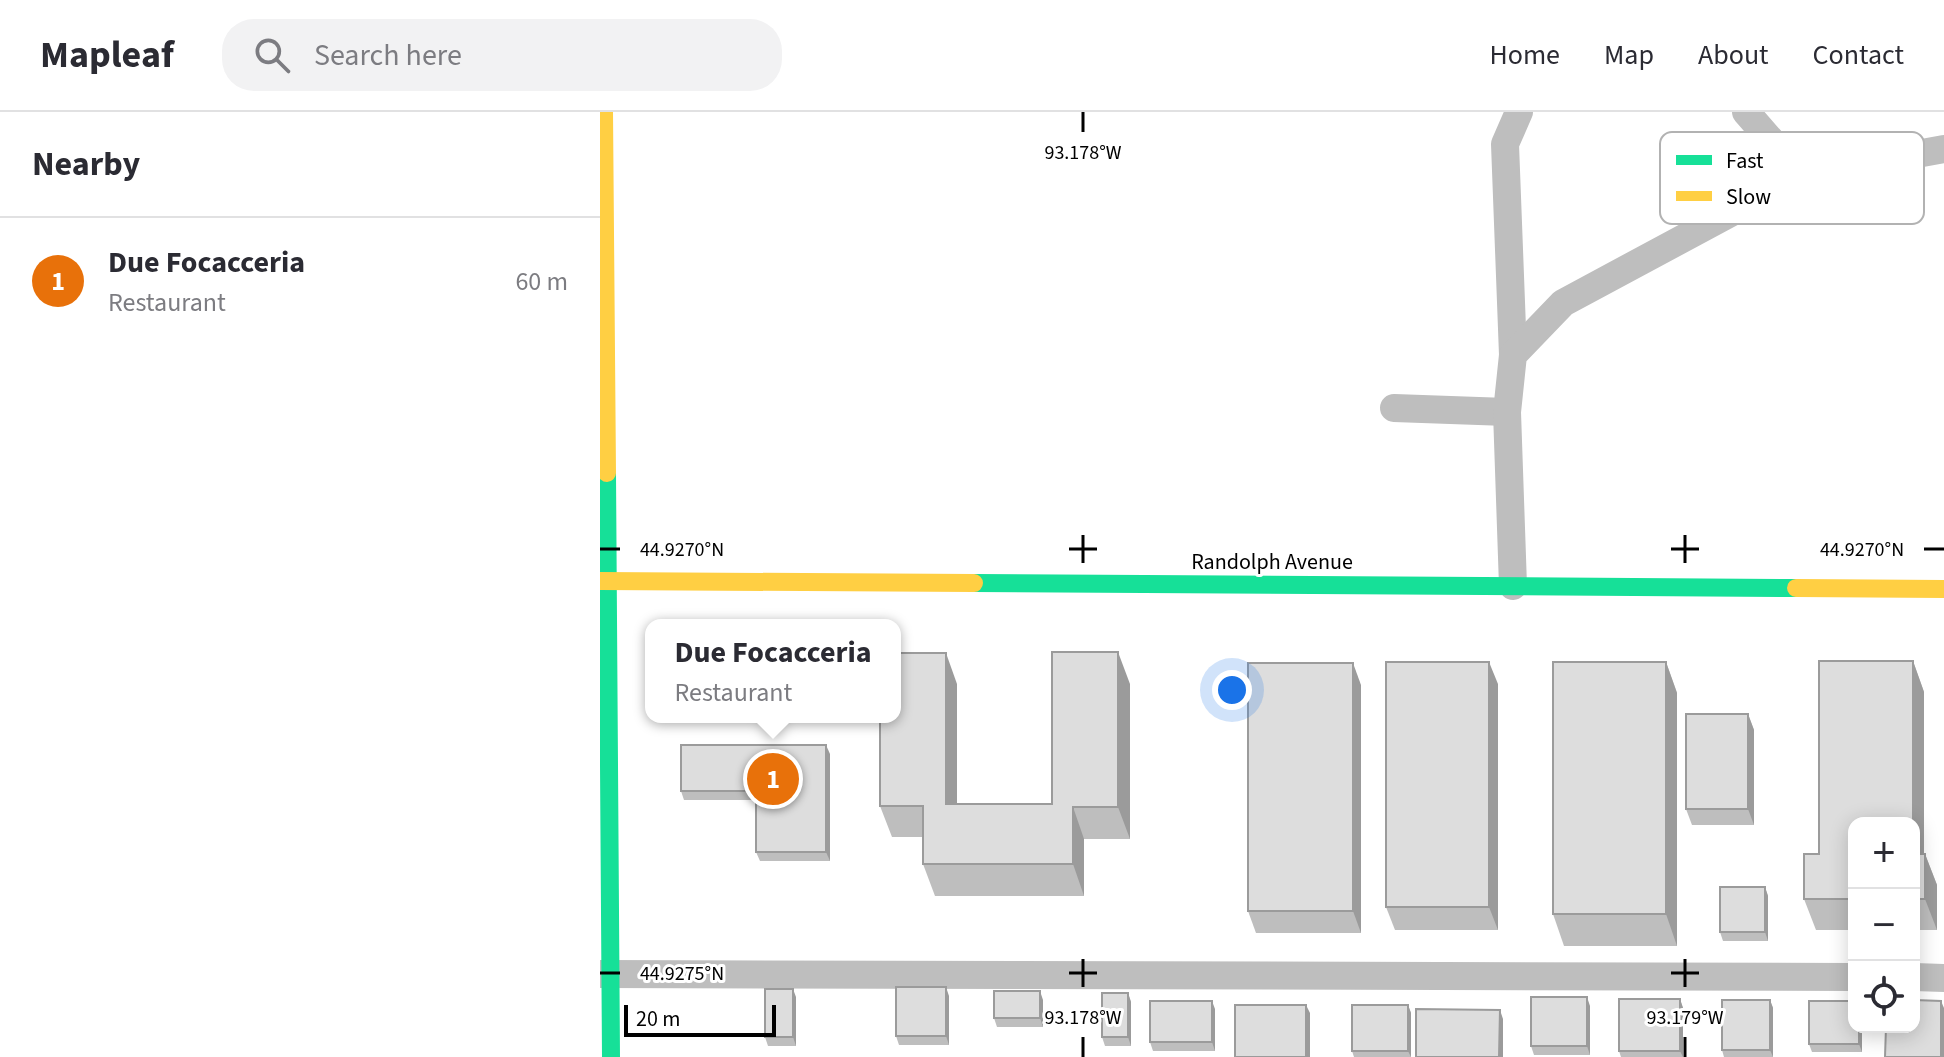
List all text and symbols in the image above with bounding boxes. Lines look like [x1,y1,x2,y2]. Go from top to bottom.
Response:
search box [222,19,782,91]
text: Mapleaf [40,28,174,82]
icon: search [250,33,294,77]
text: Search here [314,34,462,77]
text: Home [1489,35,1560,75]
text: Map [1604,35,1654,75]
text: About [1698,35,1769,75]
text: Contact [1813,35,1904,75]
legend [1660,132,1924,224]
text: 93.178°W [1044,139,1122,167]
text: Nearby [32,140,140,189]
text: Fast [1726,145,1764,177]
text: Slow [1726,181,1771,213]
text: Due Focacceria [108,241,305,284]
text: 1 [51,263,65,300]
text: 60 m [515,263,568,300]
text: Restaurant [108,284,226,321]
text: 44.9270°N [640,536,724,564]
text: 44.9270°N [1820,536,1904,564]
street label: Randolph Avenue [1191,546,1353,578]
popup [645,619,901,723]
text: Due Focacceria [674,631,872,674]
your location [1212,670,1252,710]
text: Restaurant [674,674,792,711]
pin: 1 [747,749,799,809]
map controls [1848,817,1920,1033]
button: + [1848,817,1920,889]
button: − [1848,889,1920,961]
text: 44.9275°N [640,960,724,988]
button: locate [1848,961,1920,1033]
scale bar [624,1001,776,1037]
text: 20 m [636,1003,681,1035]
text: 93.178°W [1044,1004,1122,1032]
text: 93.179°W [1646,1004,1724,1032]

